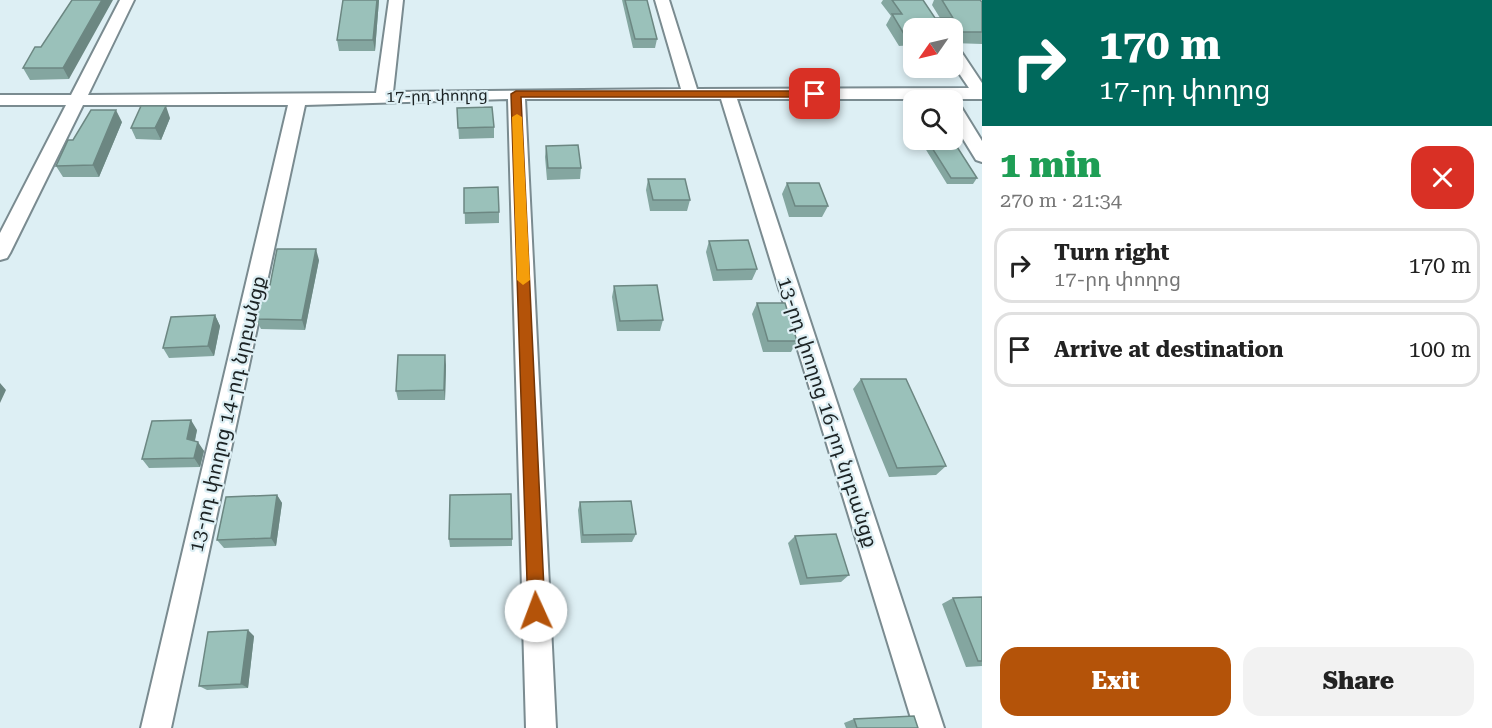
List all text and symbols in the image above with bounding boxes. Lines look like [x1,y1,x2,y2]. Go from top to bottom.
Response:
north arrow [903,18,963,78]
map controls [903,18,963,150]
text: 170 m [1099,20,1221,69]
icon: right [1000,24,1078,102]
pin [789,68,840,119]
text: 17-րդ փողոց [1099,74,1270,106]
icon: arrive [798,77,831,110]
street label: 17-րդ փողոց [386,85,488,106]
button: search [903,90,963,150]
text: 1 min [1000,144,1101,186]
button: close [1411,146,1474,209]
text: 270 m · 21:34 [1000,188,1122,212]
text: Turn right [1054,240,1169,265]
icon: right [1003,249,1036,282]
text: 170 m [1408,253,1471,278]
text: 17-րդ փողոց [1054,267,1181,291]
street label: 13-րդ փողոց 14-րդ նրբանցք [183,273,271,555]
street label: 13-րդ փողոց 16-րդ նրբանցք [773,274,883,550]
icon: arrive [1003,333,1036,366]
text: Arrive at destination [1054,337,1283,362]
text: 100 m [1408,337,1471,362]
position arrow [504,579,568,643]
button: Exit [1000,647,1231,716]
button: Share [1243,647,1474,716]

